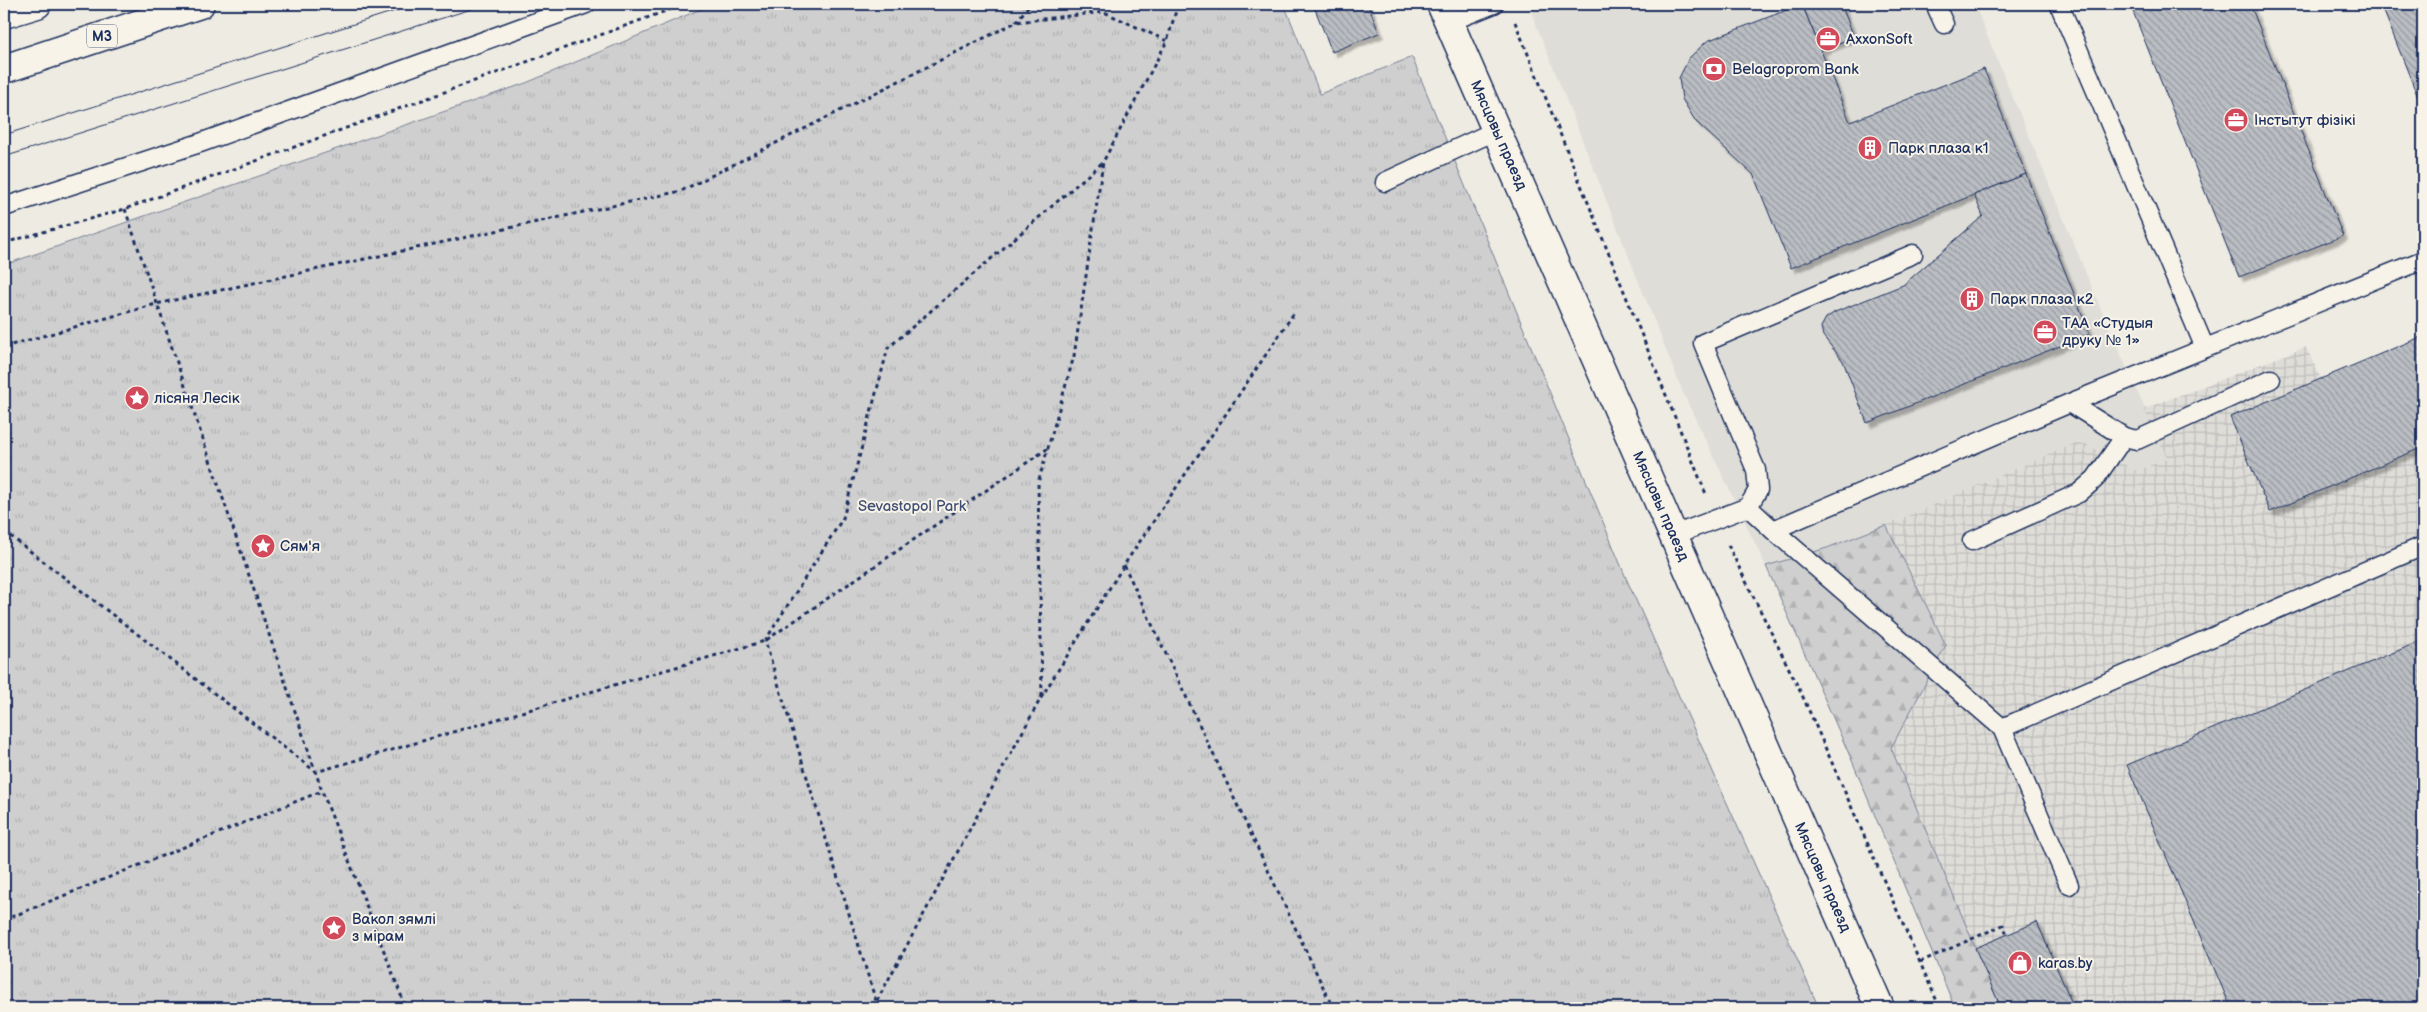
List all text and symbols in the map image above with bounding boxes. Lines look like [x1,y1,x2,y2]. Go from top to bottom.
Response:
road number: М3 [87,24,117,48]
office icon: AxxonSoft [1815,26,1841,52]
place label: AxxonSoft [1846,30,1913,49]
bank icon: Belagroprom Bank [1701,56,1727,82]
place label: Belagroprom Bank [1732,60,1859,79]
street label: Мясцовы праезд [1466,77,1531,193]
office icon: Інстытут фізікі [2223,107,2249,133]
place label: Інстытут фізікі [2254,111,2356,130]
building icon: Парк плаза к1 [1857,135,1883,161]
place label: Парк плаза к1 [1888,139,1989,158]
building icon: Парк плаза к2 [1959,286,1985,312]
place label: Парк плаза к2 [1990,290,2094,309]
place label: ТАА «Студыя друку № 1» [2062,314,2153,350]
office icon: ТАА «Студыя друку № 1» [2032,319,2058,345]
place icon: лісяня Лесік [124,385,150,411]
place label: лісяня Лесік [154,389,240,408]
street label: Мясцовы праезд [1628,448,1693,564]
park label: Sevastopol Park [858,497,967,516]
place icon: Сям'я [250,533,276,559]
place label: Сям'я [280,537,320,556]
street label: Мясцовы праезд [1790,819,1855,935]
place label: Вакол зямлі з мірам [352,910,436,946]
place icon: Вакол зямлі з мірам [321,915,347,941]
shop icon: karas.by [2007,950,2033,976]
place label: karas.by [2038,954,2093,973]

